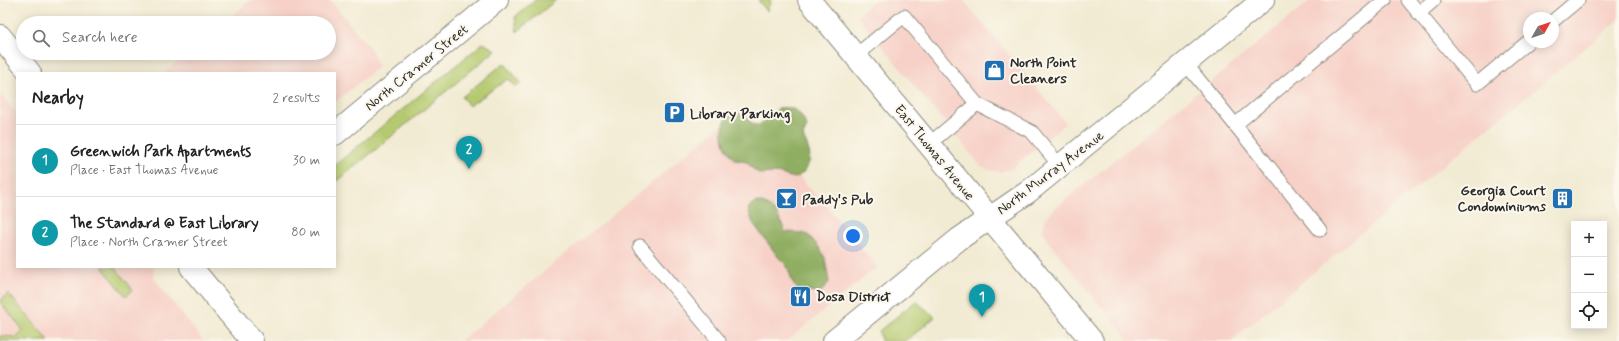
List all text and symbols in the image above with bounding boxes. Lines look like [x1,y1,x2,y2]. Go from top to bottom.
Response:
north arrow [1523,12,1559,48]
search box [16,16,336,60]
street label: North Cramer Street [361,20,472,115]
icon: search [30,27,52,49]
text: Search here [62,28,138,48]
place label: North Point Cleaners [1010,54,1077,88]
shop icon: North Point Cleaners [982,57,1008,83]
text: Nearby [32,87,84,109]
text: 2 results [273,90,320,107]
parking icon: Library Parking [661,100,687,126]
street label: East Thomas Avenue [890,101,978,204]
place label: Library Parking [690,105,790,124]
street label: North Murray Avenue [993,126,1108,219]
pin: 2 [456,136,482,169]
text: Greenwich Park Apartments [70,142,251,162]
text: 1 [42,152,48,169]
text: 30 m [293,152,320,169]
text: Place · East Thomas Avenue [70,162,218,179]
place label: Georgia Court Condominiums [1457,182,1547,216]
building icon: Georgia Court Condominiums [1549,185,1575,211]
bar icon: Paddy's Pub [773,186,799,212]
place label: Paddy's Pub [802,191,874,209]
text: The Standard @ East Library [70,214,259,234]
map controls [1571,221,1607,329]
button: + [1571,221,1607,257]
text: 2 [42,224,48,241]
text: 80 m [291,224,320,241]
your location [843,226,863,246]
text: Place · North Cramer Street [70,234,228,251]
button: − [1571,257,1607,293]
restaurant icon: Dosa District [787,283,813,309]
pin: 1 [969,284,995,317]
place label: Dosa District [816,288,891,306]
button: locate [1571,293,1607,329]

